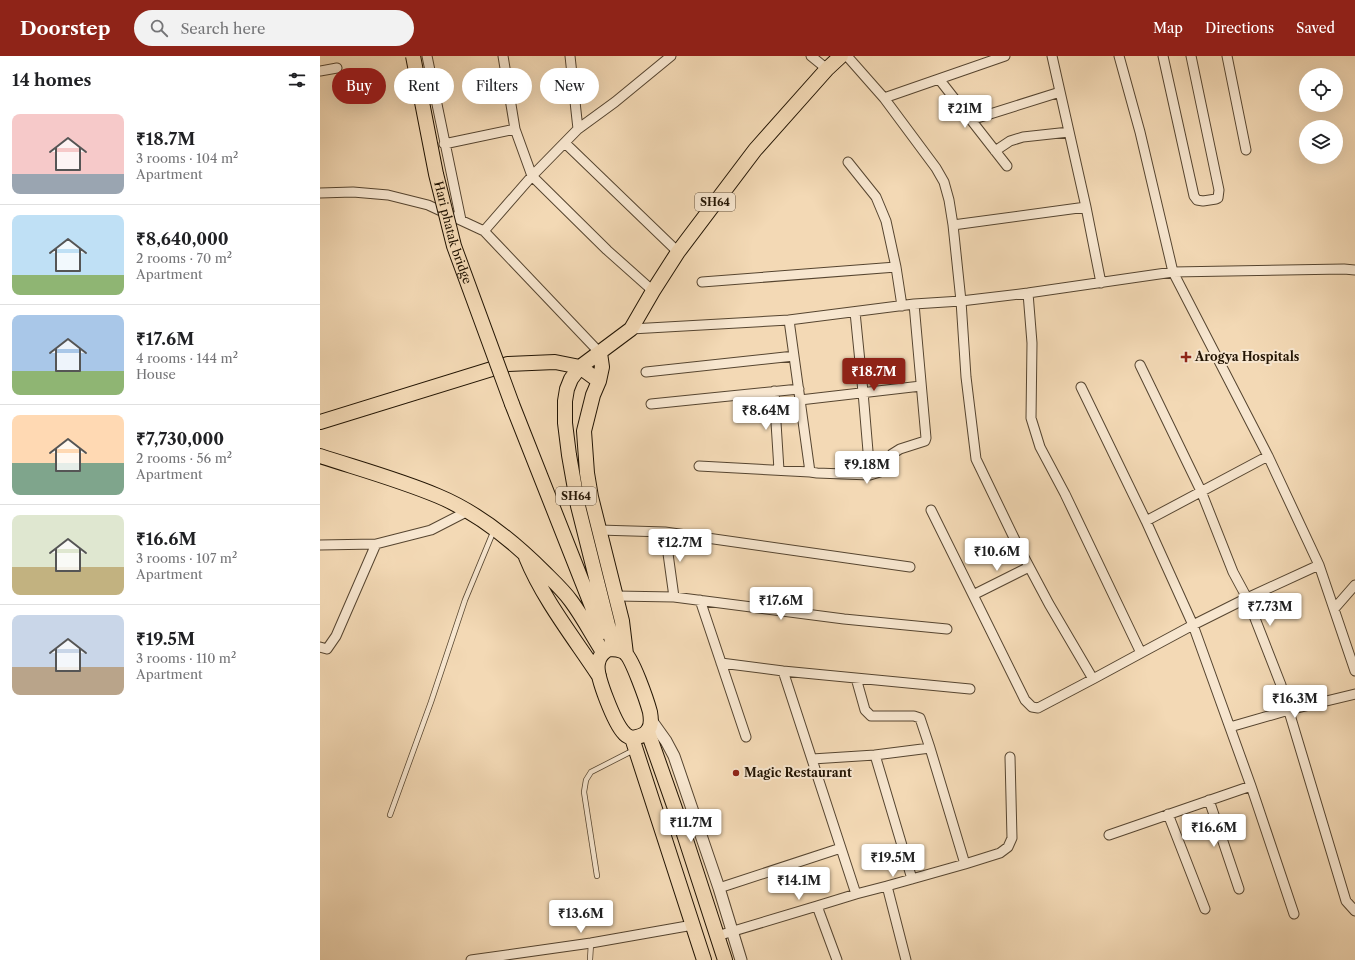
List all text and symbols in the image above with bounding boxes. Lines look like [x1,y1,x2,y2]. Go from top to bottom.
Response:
search box [134,10,414,46]
text: Doorstep [20,17,110,40]
icon: search [148,17,170,39]
text: Search here [180,19,265,38]
text: Map [1153,19,1183,37]
text: Directions [1205,19,1274,37]
text: Saved [1296,19,1335,37]
chip: Buy [332,68,386,104]
chip: Rent [394,68,454,104]
chip: Filters [462,68,532,104]
chip: New [540,68,599,104]
map controls [1299,68,1343,164]
button: locate [1299,68,1343,112]
icon: filters [286,69,308,91]
text: 14 homes [12,70,91,90]
pin: ₹21M [941,95,989,129]
text: ₹21M [948,100,982,116]
button: layers [1299,120,1343,164]
text: ₹18.7M [136,129,195,149]
icon: home [44,130,92,178]
text: 3 rooms · 104 m² [136,150,238,166]
text: Apartment [136,166,203,182]
street label: Hari phatak bridge [431,179,475,286]
road number: SH64 [695,193,735,211]
text: ₹8,640,000 [136,229,229,249]
icon: home [44,231,92,279]
text: 2 rooms · 70 m² [136,250,232,266]
text: Apartment [136,266,203,282]
text: ₹17.6M [136,329,194,349]
icon: home [44,331,92,379]
place label: Arogya Hospitals [1194,349,1300,364]
text: 4 rooms · 144 m² [136,350,238,366]
marker: Arogya Hospitals [1180,351,1192,363]
pin: ₹18.7M [841,358,907,392]
text: ₹18.7M [851,363,897,379]
text: House [136,366,176,382]
pin: ₹8.64M [733,397,799,431]
text: ₹8.64M [742,402,790,418]
text: ₹7,730,000 [136,429,224,449]
icon: home [44,431,92,479]
text: 2 rooms · 56 m² [136,450,232,466]
pin: ₹9.18M [834,451,900,485]
text: ₹9.18M [844,456,890,472]
text: Apartment [136,466,203,482]
road number: SH64 [556,487,596,505]
text: ₹16.6M [136,529,196,549]
pin: ₹12.7M [647,529,713,563]
icon: home [44,531,92,579]
text: ₹12.7M [658,534,703,550]
pin: ₹10.6M [964,538,1030,572]
text: ₹10.6M [974,543,1020,559]
text: 3 rooms · 107 m² [136,550,237,566]
text: Apartment [136,566,203,582]
pin: ₹17.6M [748,587,814,621]
text: ₹17.6M [759,592,803,608]
pin: ₹7.73M [1237,593,1303,627]
text: ₹7.73M [1248,598,1292,614]
text: ₹19.5M [136,629,195,649]
icon: home [44,631,92,679]
text: 3 rooms · 110 m² [136,650,236,666]
text: Apartment [136,666,203,682]
pin: ₹16.3M [1262,685,1328,719]
text: ₹16.3M [1272,690,1318,706]
place label: Magic Restaurant [744,765,852,780]
marker: Magic Restaurant [731,768,741,778]
pin: ₹11.7M [658,809,724,843]
text: ₹11.7M [669,814,713,830]
pin: ₹16.6M [1181,814,1247,848]
text: ₹16.6M [1191,819,1237,835]
pin: ₹19.5M [860,844,926,878]
text: ₹19.5M [870,849,916,865]
pin: ₹14.1M [766,867,832,901]
text: ₹14.1M [777,872,821,888]
pin: ₹13.6M [548,900,614,934]
text: ₹13.6M [558,905,604,921]

